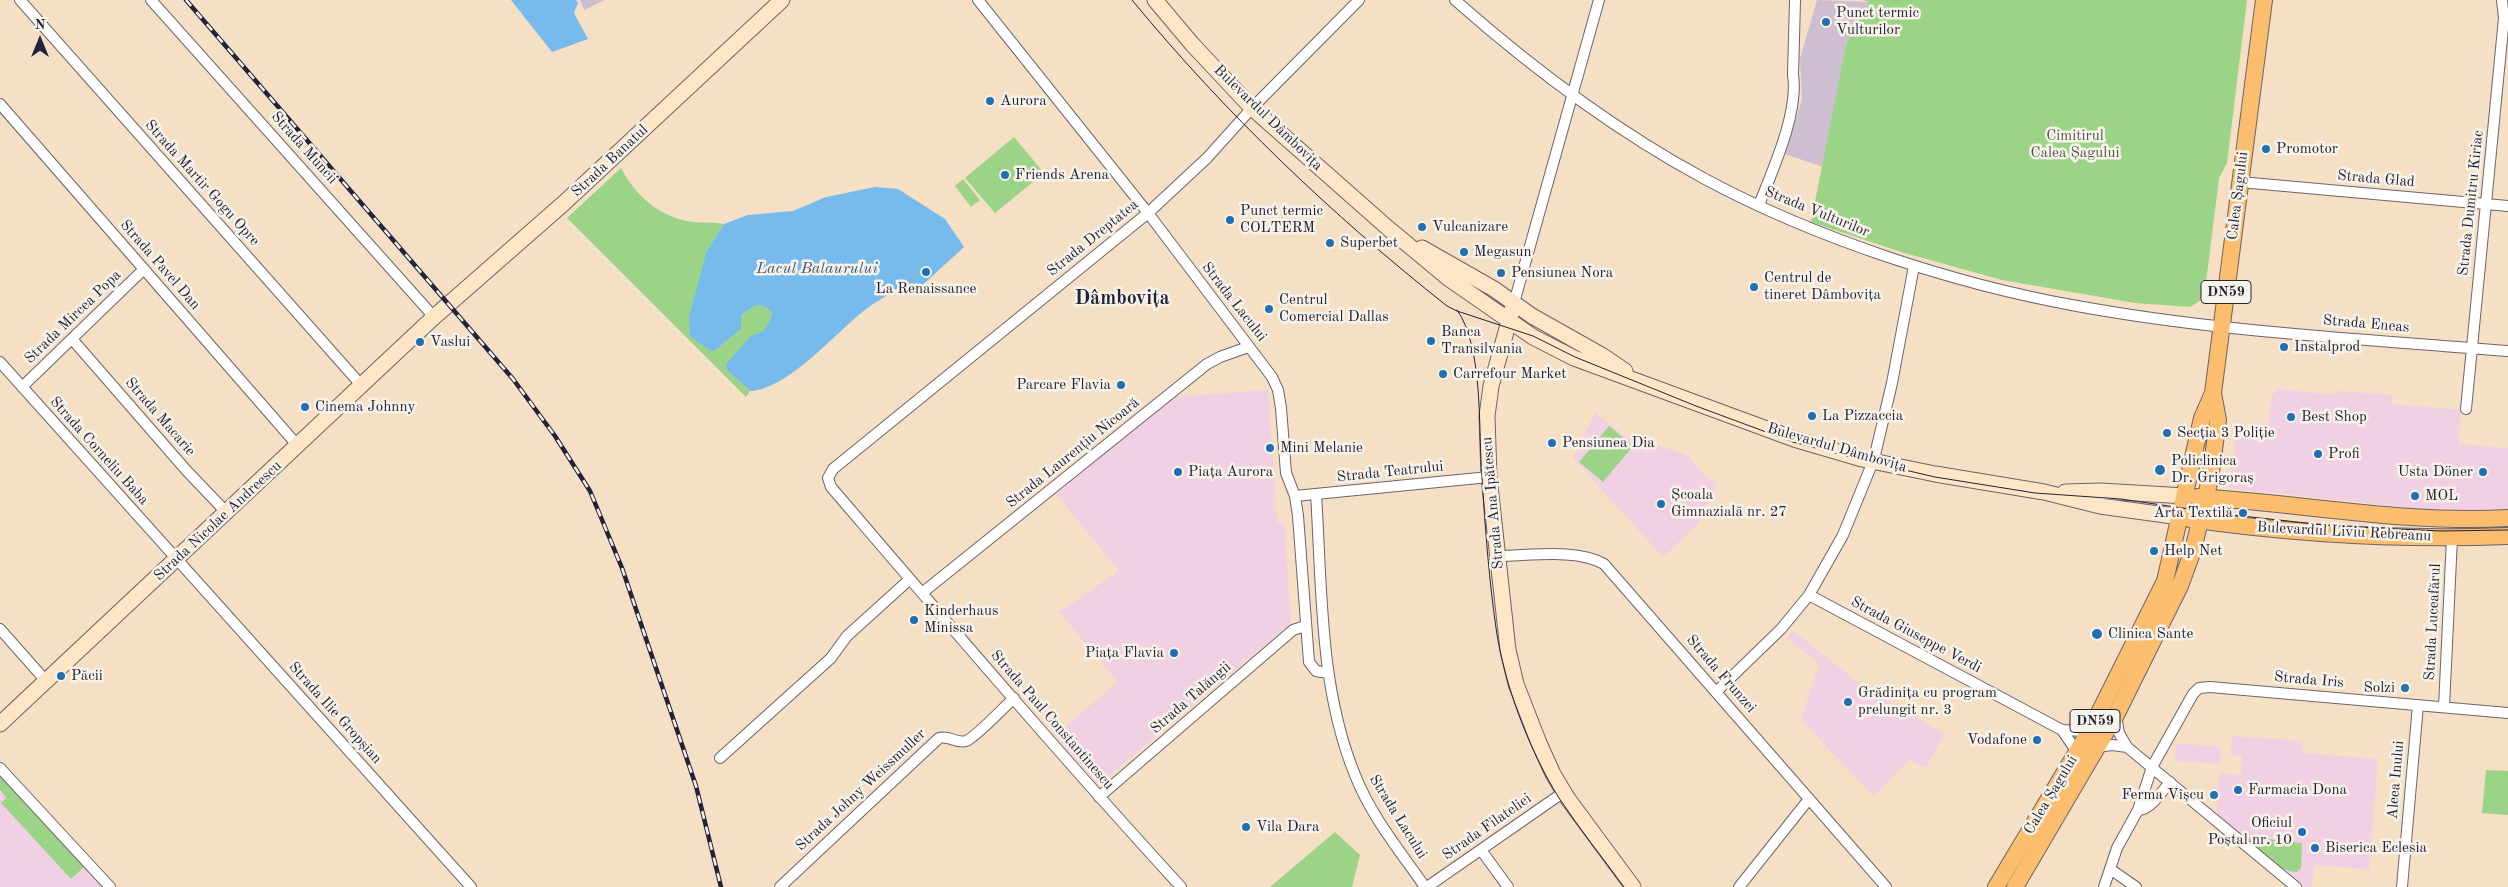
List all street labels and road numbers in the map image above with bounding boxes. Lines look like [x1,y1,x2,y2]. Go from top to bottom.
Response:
street label: Bulevardul Dâmbovița [1210,61,1326,175]
street label: Strada Muncii [267,108,341,188]
street label: Strada Martir Gogu Opre [141,116,263,250]
street label: Strada Banatul [568,121,652,201]
street label: Strada Dumitru Kiriac [2454,129,2488,277]
street label: Calea Șagului [2224,151,2252,241]
street label: Strada Glad [2337,167,2415,191]
street label: Strada Vulturilor [1762,183,1872,241]
street label: Strada Dreptatea [1044,196,1142,280]
street label: Strada Pavel Dan [116,216,204,314]
street label: Strada Lacului [1197,259,1271,345]
street label: Strada Mircea Popa [21,266,125,368]
road number: DN59 [2201,280,2251,304]
street label: Strada Eneas [2322,311,2410,337]
street label: Strada Macarie [121,374,199,460]
street label: Strada Corneliu Baba [46,393,152,509]
street label: Strada Laurențiu Nicoară [1003,394,1143,512]
street label: Bulevardul Dâmbovița [1765,419,1909,477]
street label: Strada Ana Ipătescu [1478,436,1508,570]
street label: Strada Nicolae Andreescu [150,457,286,585]
street label: Strada Teatrului [1336,457,1444,487]
street label: Bulevardul Liviu Rebreanu [2256,518,2432,546]
street label: Strada Luceafărul [2421,563,2445,681]
street label: Strada Giuseppe Verdi [1848,593,1984,677]
street label: Strada Frunzei [1682,631,1760,717]
street label: Strada Paul Constantinescu [986,647,1118,793]
street label: Strada Ilie Gropșian [285,658,385,768]
street label: Strada Talăngii [1147,658,1235,738]
street label: Strada Iris [2273,668,2345,692]
road number: DN59 [2070,709,2120,732]
street label: Strada Johny Weissmuller [792,725,930,855]
street label: Aleea Inului [2384,740,2408,820]
street label: Calea Șagului [2020,752,2082,838]
street label: Strada Lacului [1365,772,1431,862]
street label: Strada Filateliei [1439,790,1535,864]

